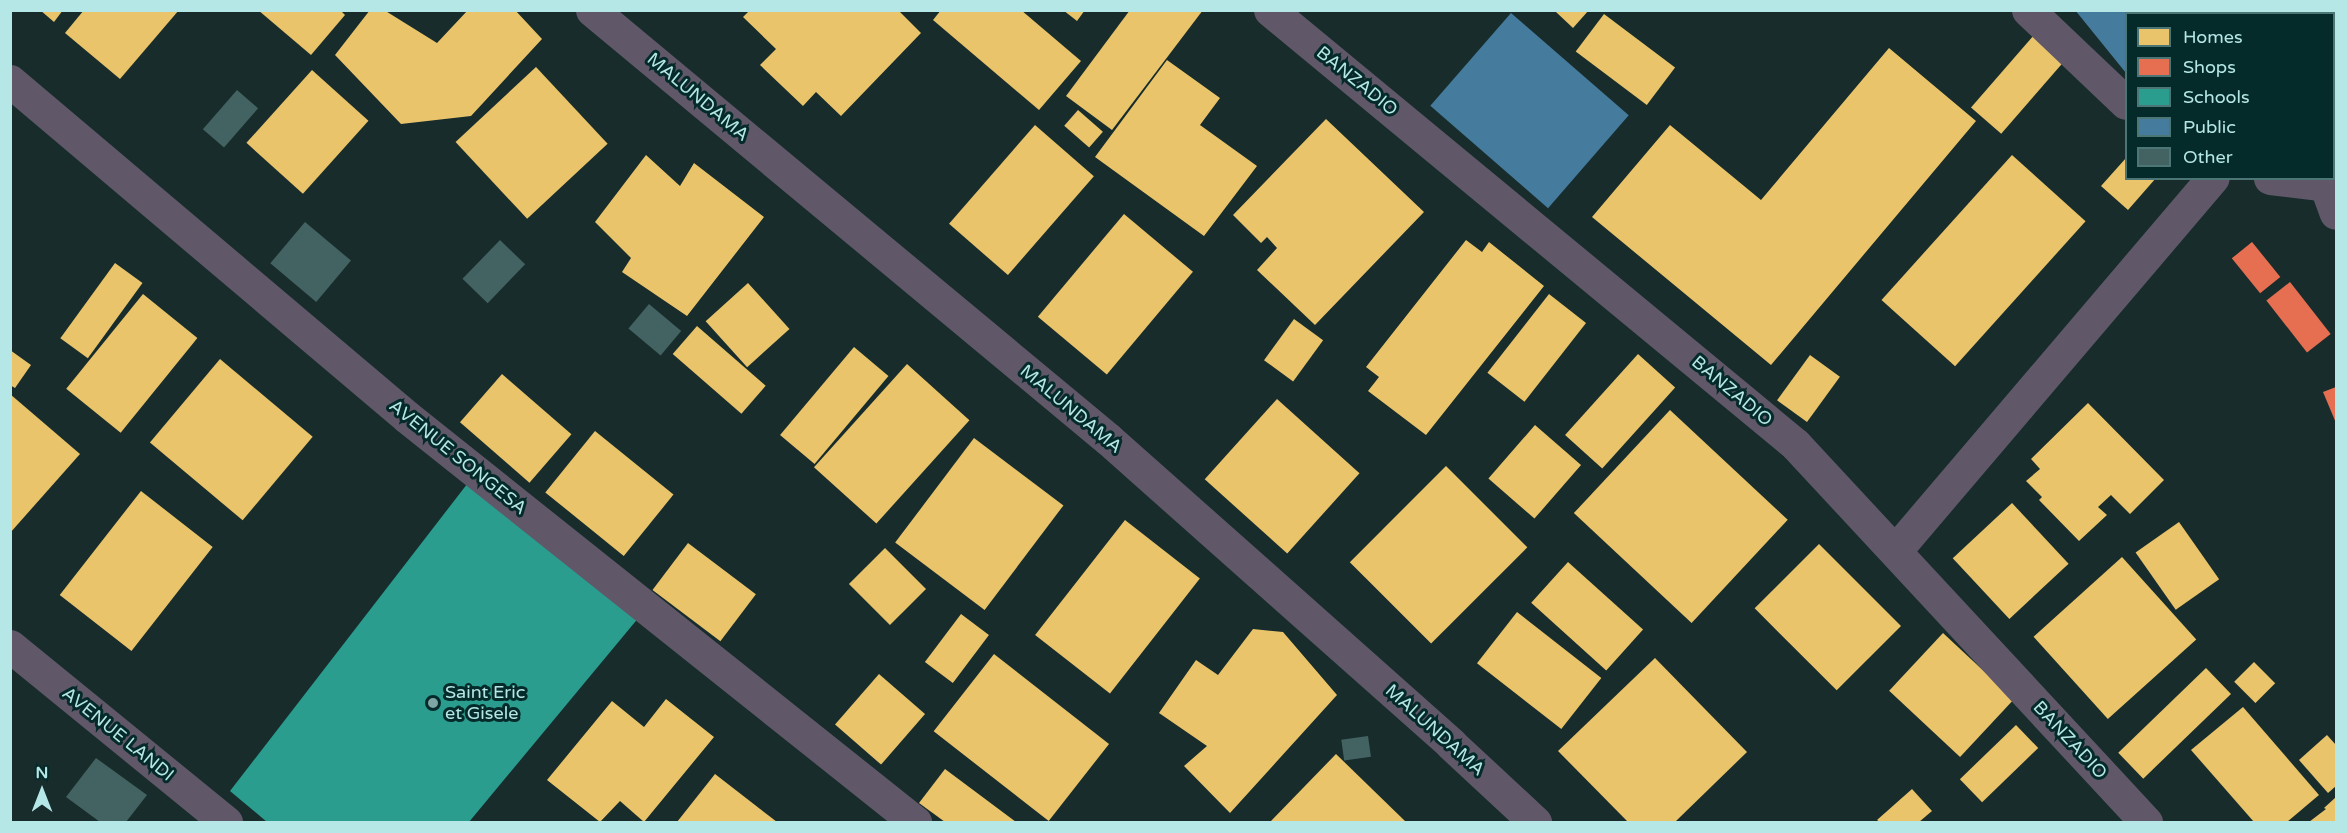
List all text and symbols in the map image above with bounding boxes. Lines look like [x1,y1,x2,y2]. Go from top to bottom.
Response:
legend [2125,12,2335,180]
text: Homes [2183,26,2243,48]
street label: BANZADIO [1312,42,1402,120]
street label: MALUNDAMA [643,48,753,146]
text: Shops [2183,56,2236,78]
text: Schools [2183,86,2250,108]
text: Public [2183,116,2236,138]
text: Other [2183,146,2233,168]
street label: BANZADIO [1687,351,1777,431]
street label: MALUNDAMA [1016,360,1126,458]
street label: AVENUE SONGESA [385,395,531,519]
street label: MALUNDAMA [1381,680,1489,780]
street label: AVENUE LANDI [58,682,178,786]
place label: Saint Eric et Gisele [445,682,525,724]
marker: Saint Eric et Gisele [426,696,440,710]
street label: BANZADIO [2029,697,2111,783]
north arrow [12,761,72,821]
text: N [36,763,48,783]

